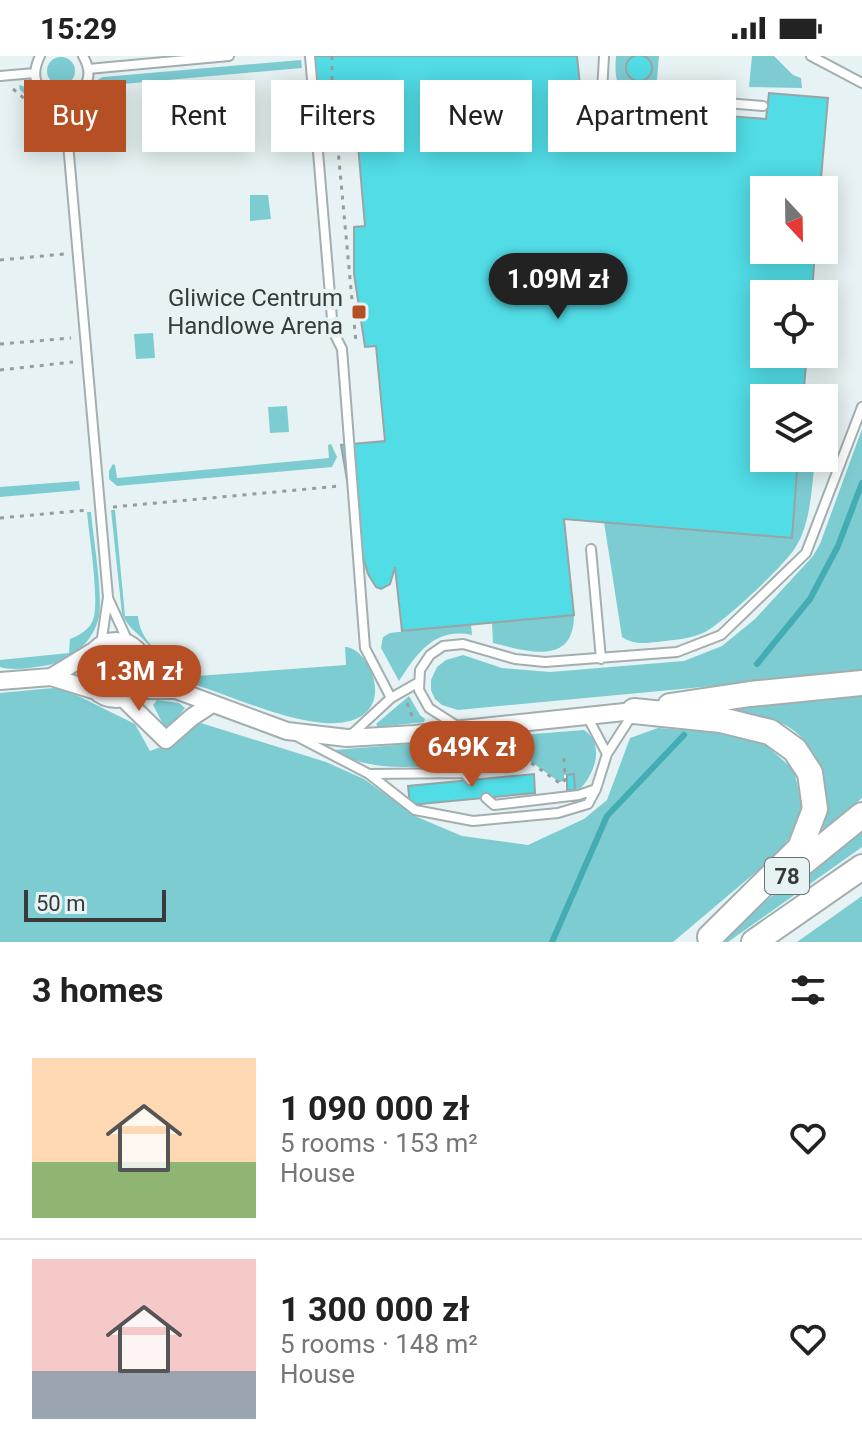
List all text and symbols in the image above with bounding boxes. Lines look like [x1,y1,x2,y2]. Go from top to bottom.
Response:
text: 15:29 [40,11,117,46]
chip: Buy [24,80,126,152]
chip: Rent [142,80,255,152]
chip: Filters [271,80,404,152]
chip: New [420,80,532,152]
chip: Apartment [548,80,736,152]
north arrow [750,176,838,264]
map controls [750,176,838,472]
pin: 1.09M zł [475,253,641,321]
text: 1.09M zł [507,264,609,294]
button: locate [750,280,838,368]
place label: Gliwice Centrum Handlowe Arena [167,284,343,340]
marker: Gliwice Centrum Handlowe Arena [350,303,368,321]
button: layers [750,384,838,472]
pin: 1.3M zł [65,645,213,713]
text: 1.3M zł [95,656,183,686]
pin: 649K zł [398,721,546,789]
text: 649K zł [428,732,516,762]
road number: 78 [765,858,809,894]
scale bar [24,886,166,922]
text: 50 m [36,891,85,916]
icon: filters [786,968,830,1012]
text: 3 homes [32,970,163,1010]
text: 1 090 000 zł [280,1088,470,1128]
icon: home [96,1090,192,1186]
icon: heart [786,1116,830,1160]
text: 5 rooms · 153 m² [280,1128,478,1158]
text: House [280,1158,355,1188]
text: 1 300 000 zł [280,1289,470,1329]
icon: home [96,1291,192,1387]
icon: heart [786,1317,830,1361]
text: 5 rooms · 148 m² [280,1329,478,1359]
text: House [280,1359,355,1389]

